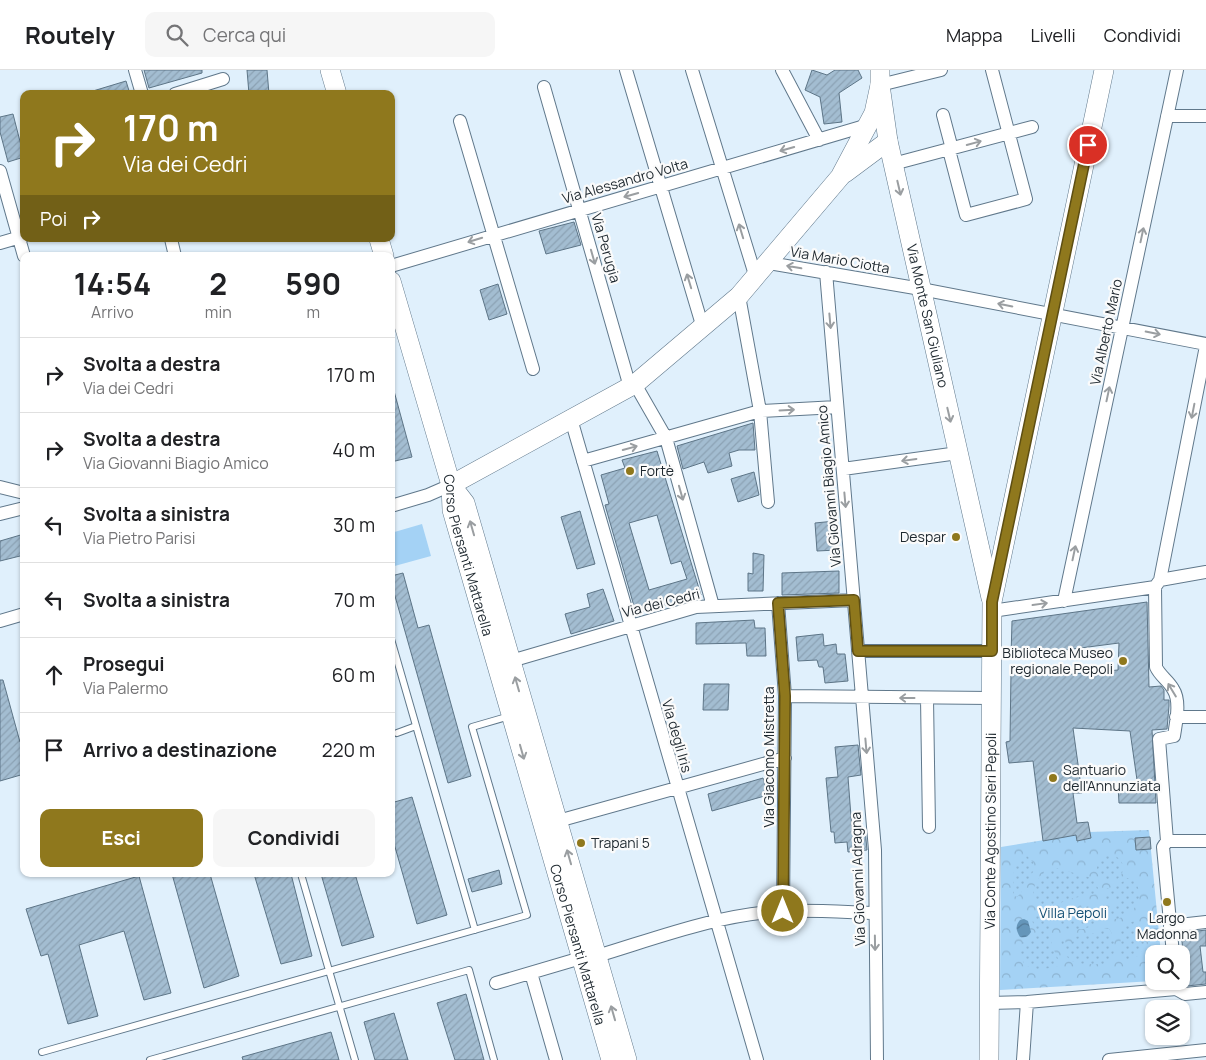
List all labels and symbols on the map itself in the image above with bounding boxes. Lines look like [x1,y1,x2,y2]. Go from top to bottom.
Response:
pin [1067,124,1109,166]
one-way arrow [966,138,982,147]
one-way arrow [780,145,796,155]
street label: Via Alessandro Volta [560,153,690,208]
one-way arrow [895,180,904,196]
one-way arrow [624,191,640,201]
street label: Via Perugia [588,211,625,285]
one-way arrow [736,223,746,239]
one-way arrow [1138,228,1147,244]
one-way arrow [468,236,484,246]
street label: Via Mario Ciotta [789,241,891,278]
street label: Via Monte San Giuliano [903,242,953,390]
one-way arrow [589,249,598,265]
one-way arrow [786,261,802,271]
one-way arrow [683,273,693,289]
street label: Via Alberto Mario [1085,277,1126,387]
one-way arrow [998,299,1014,309]
one-way arrow [825,313,835,329]
one-way arrow [1144,329,1160,339]
one-way arrow [1104,386,1113,402]
one-way arrow [1188,402,1198,418]
street label: Via Giovanni Biagio Amico [812,404,845,568]
one-way arrow [779,405,795,414]
one-way arrow [945,407,954,423]
one-way arrow [621,443,637,452]
one-way arrow [902,455,918,465]
place label: Fortè [640,461,674,480]
marker: Fortè [624,465,636,477]
street label: Corso Piersanti Mattarella [439,472,498,638]
one-way arrow [677,484,686,500]
one-way arrow [841,492,850,508]
one-way arrow [466,521,476,537]
place label: Despar [900,527,946,546]
marker: Despar [950,531,962,543]
one-way arrow [1070,545,1080,561]
street label: Via dei Cedri [620,584,702,621]
one-way arrow [1032,599,1048,609]
place label: Biblioteca Museo regionale Pepoli [1002,643,1113,678]
marker: Biblioteca Museo regionale Pepoli [1117,655,1129,667]
one-way arrow [512,677,522,693]
one-way arrow [1166,683,1176,697]
street label: Via Giacomo Mistretta [759,687,778,827]
one-way arrow [900,693,916,702]
street label: Via degli Iris [658,697,697,775]
street label: Via Conte Agostino Sieri Pepoli [980,733,1000,929]
one-way arrow [861,737,871,753]
one-way arrow [517,743,527,759]
place label: Santuario dell'Annunziata [1063,760,1161,795]
marker: Santuario dell'Annunziata [1047,772,1059,784]
street label: Via Giovanni Adragna [846,812,869,947]
place label: Trapani 5 [591,833,650,852]
marker: Trapani 5 [575,837,587,849]
one-way arrow [563,849,573,865]
street label: Corso Piersanti Mattarella [546,862,610,1027]
position arrow [756,884,808,936]
marker: Largo Madonna [1161,896,1173,908]
park label: Villa Pepoli [1039,903,1107,922]
place label: Largo Madonna [1137,908,1197,943]
one-way arrow [870,934,880,951]
one-way arrow [608,1006,618,1022]

